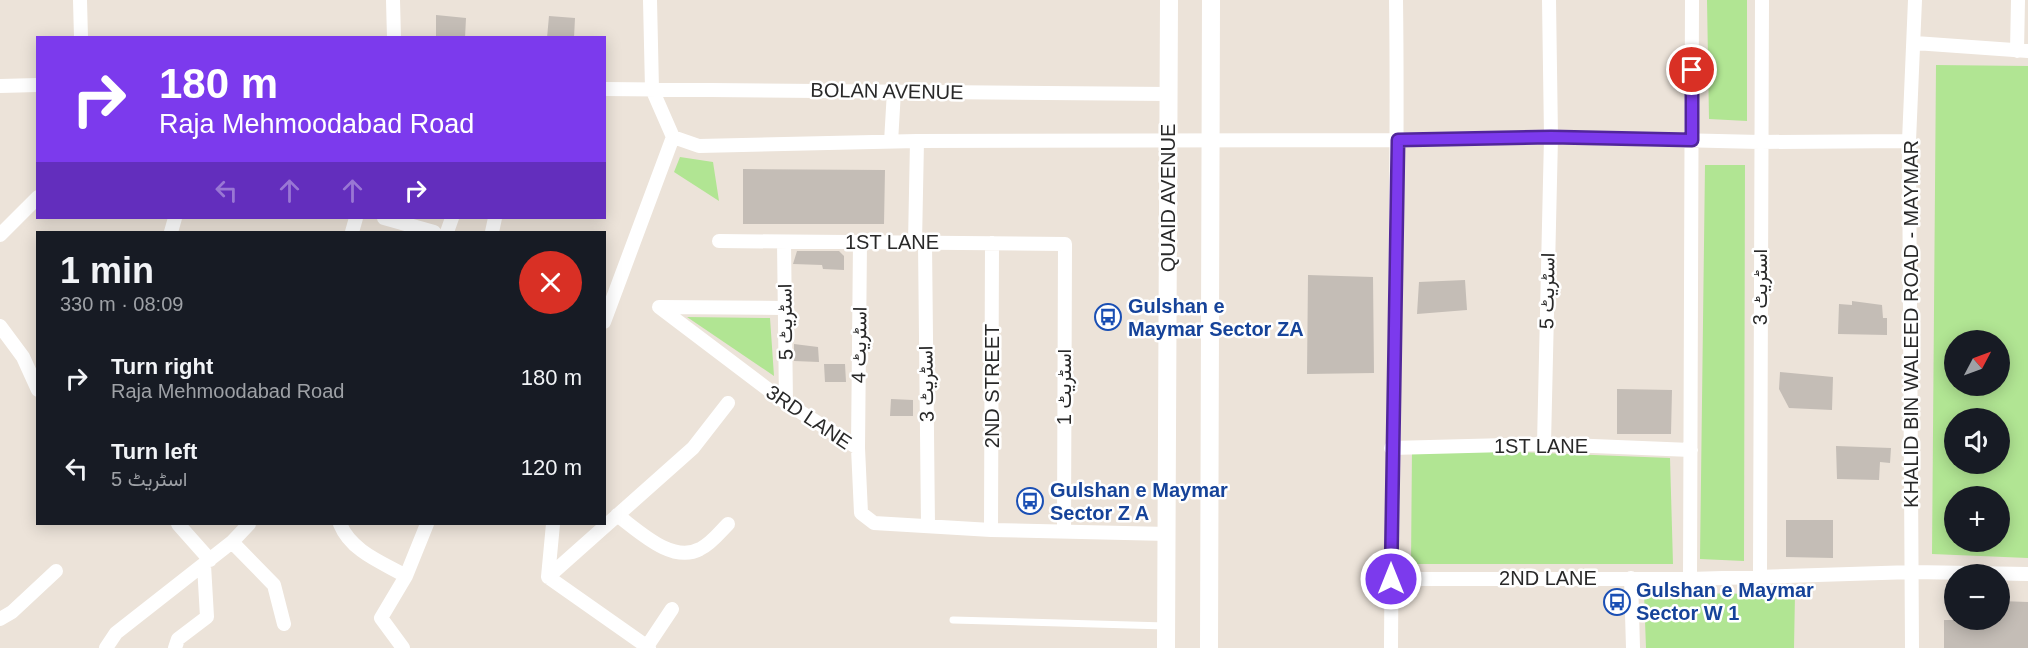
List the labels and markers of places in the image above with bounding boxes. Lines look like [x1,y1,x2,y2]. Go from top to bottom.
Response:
pin [1666,44,1717,95]
place label: Gulshan e Maymar Sector ZA [1128,295,1304,340]
bus stop icon: Gulshan e Maymar Sector ZA [1093,302,1123,332]
place label: Gulshan e Maymar Sector Z A [1050,479,1228,524]
bus stop icon: Gulshan e Maymar Sector Z A [1015,486,1045,516]
place label: Gulshan e Maymar Sector W 1 [1636,579,1814,624]
bus stop icon: Gulshan e Maymar Sector W 1 [1602,587,1632,617]

